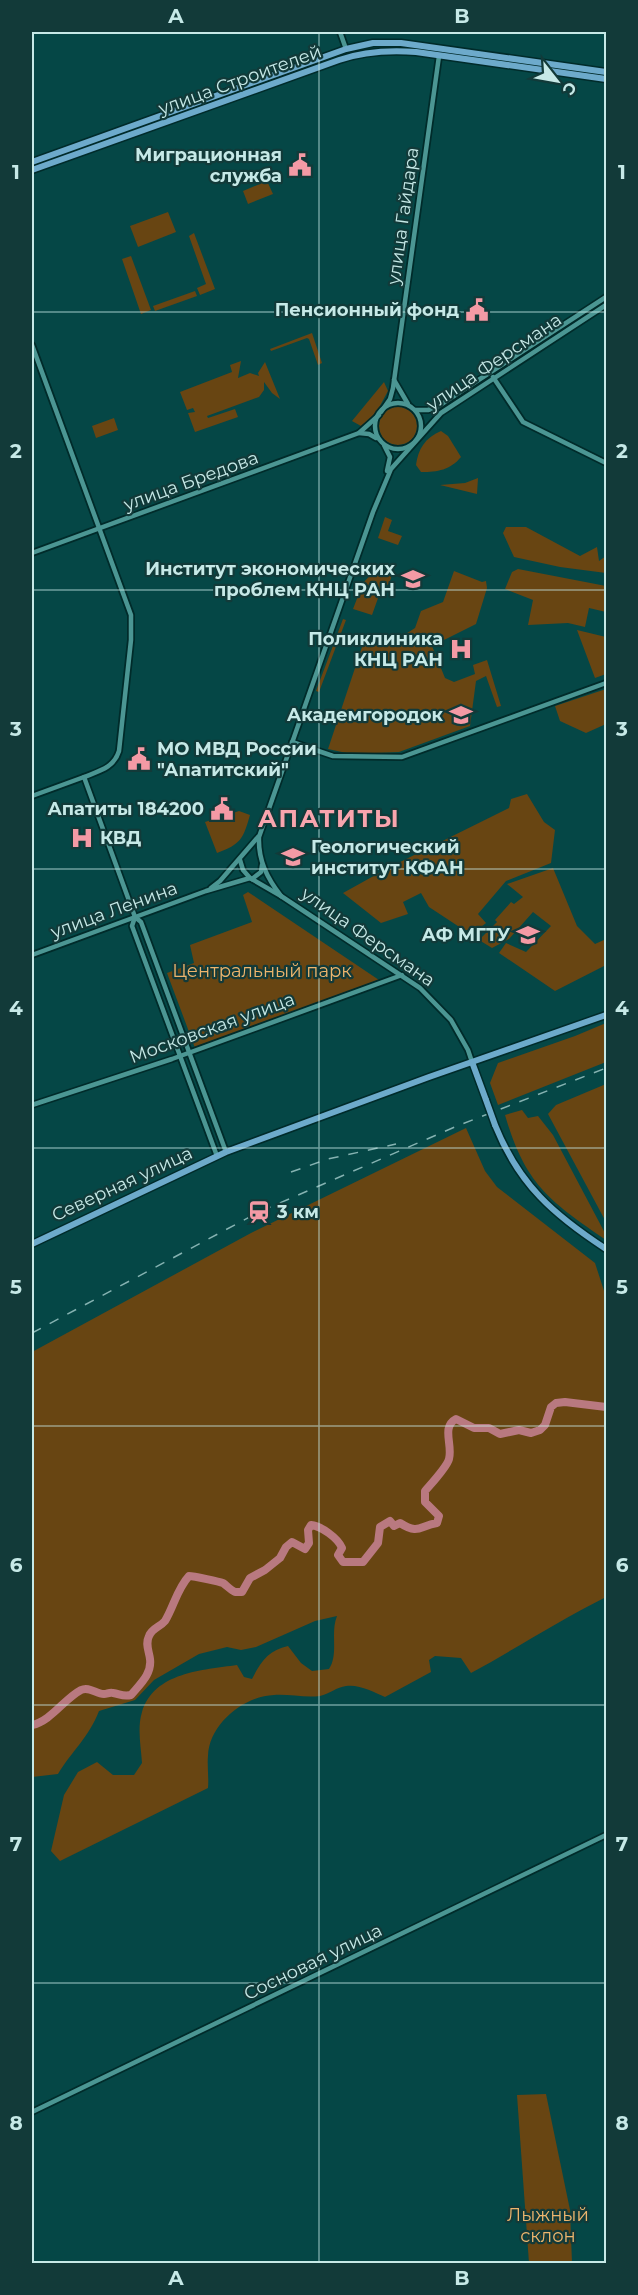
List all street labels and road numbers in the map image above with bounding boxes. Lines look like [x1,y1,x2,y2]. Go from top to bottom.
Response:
street label: улица Строителей [154,40,325,120]
street label: улица Гайдара [382,146,424,287]
street label: улица Ферсмана [421,309,566,416]
street label: улица Бредова [120,446,261,516]
street label: улица Ленина [47,877,180,943]
street label: улица Ферсмана [296,882,439,991]
street label: Московская улица [126,988,298,1068]
street label: Северная улица [48,1142,196,1226]
street label: Сосновая улица [240,1919,386,2005]

